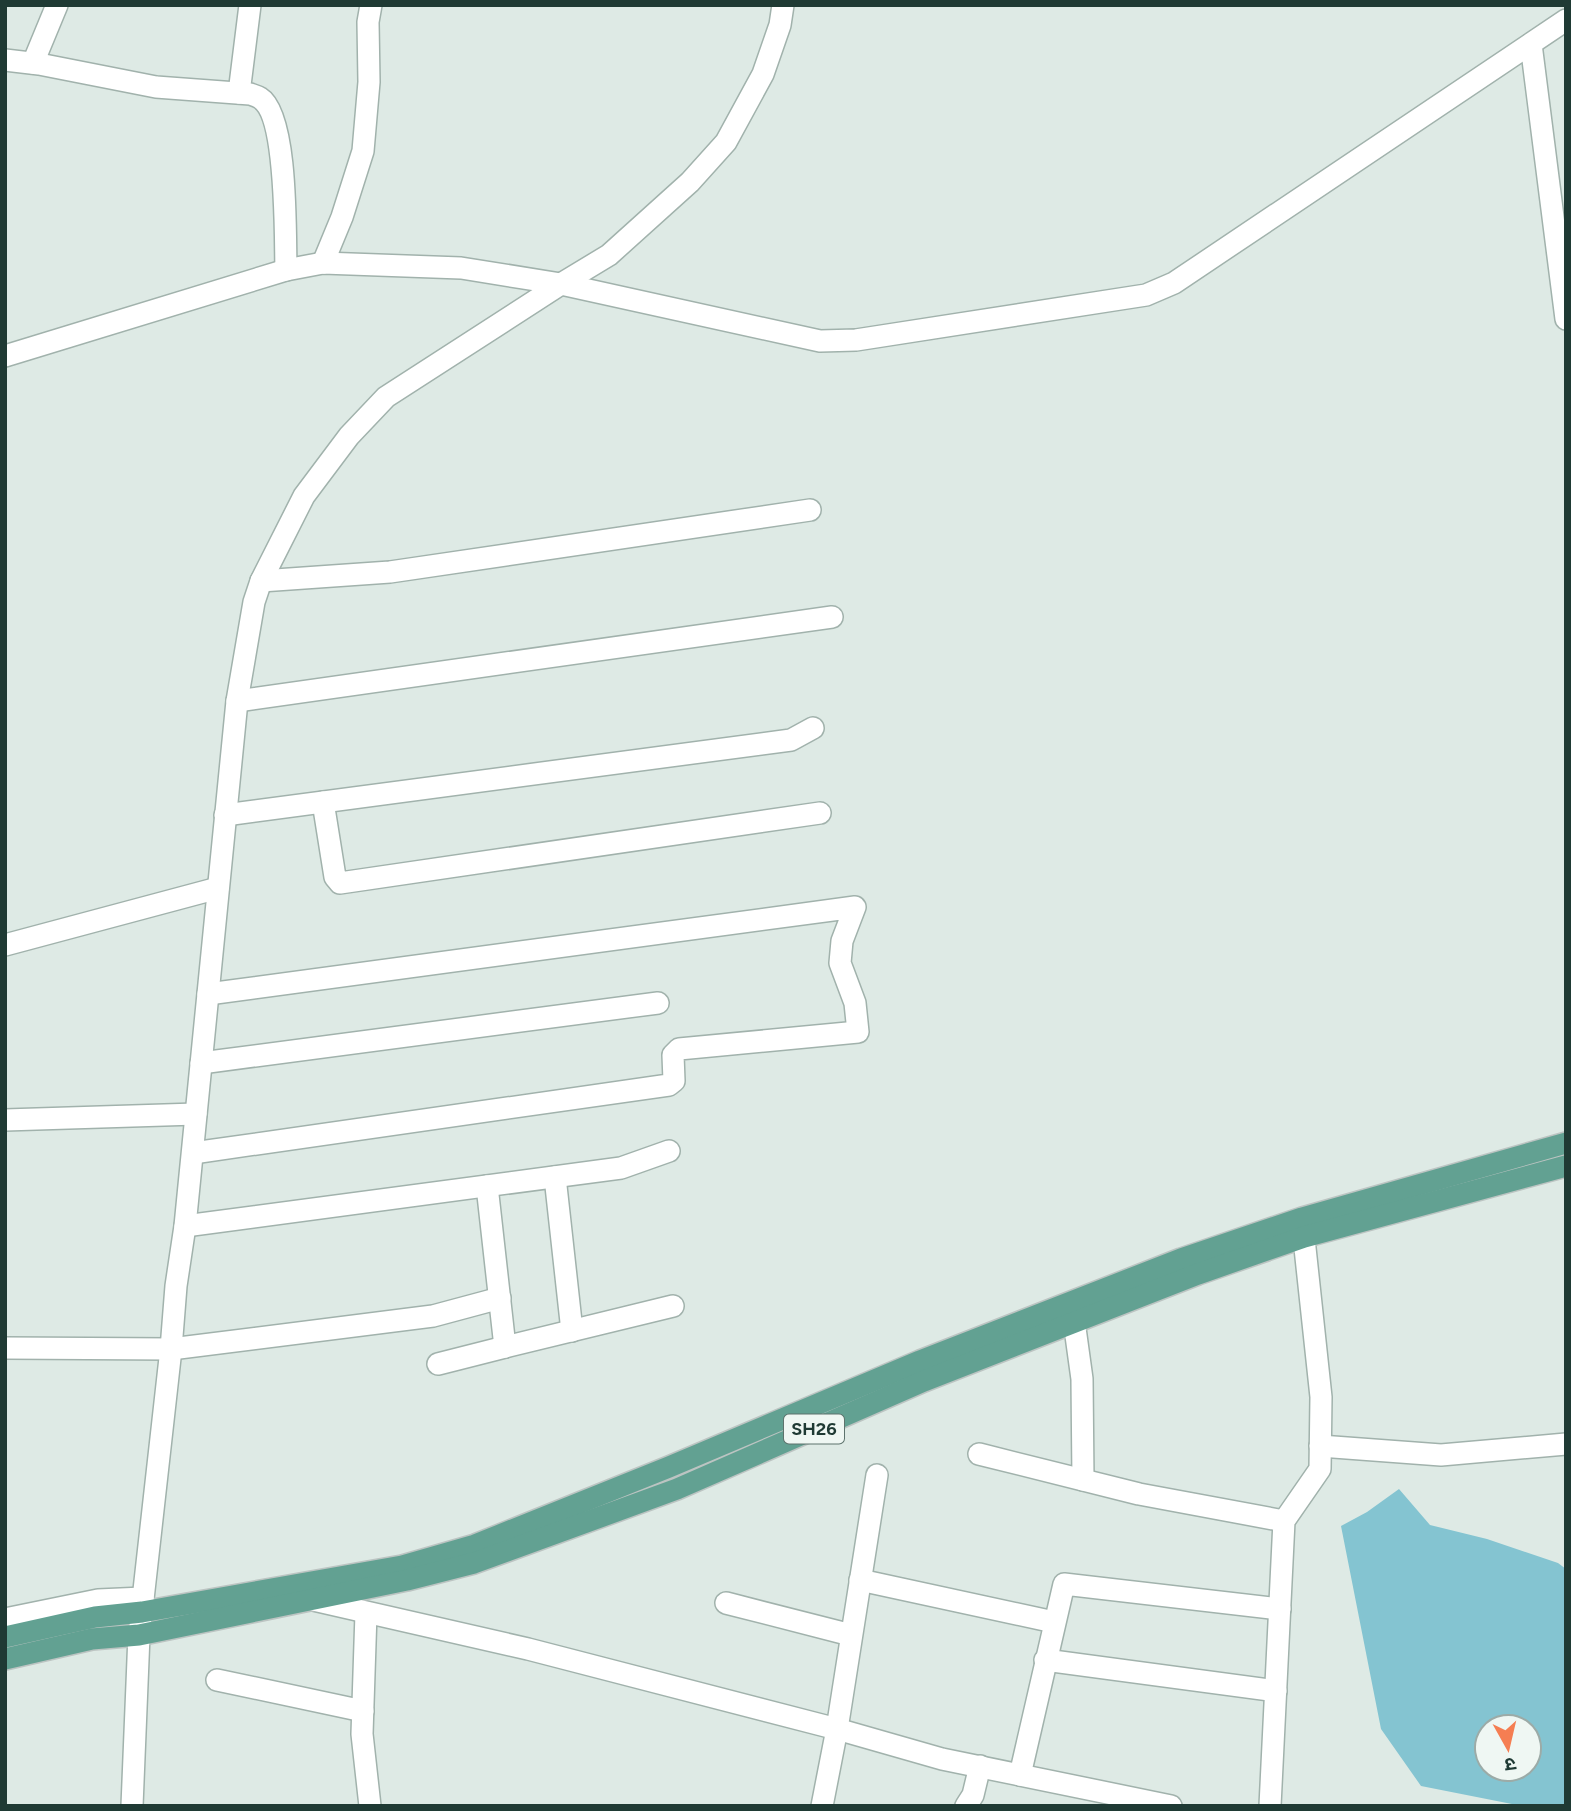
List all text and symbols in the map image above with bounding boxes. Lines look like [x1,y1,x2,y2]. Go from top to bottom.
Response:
road number: SH26 [784,1414,844,1444]
north arrow [1473,1713,1543,1783]
text: उ [1502,1752,1517,1777]

